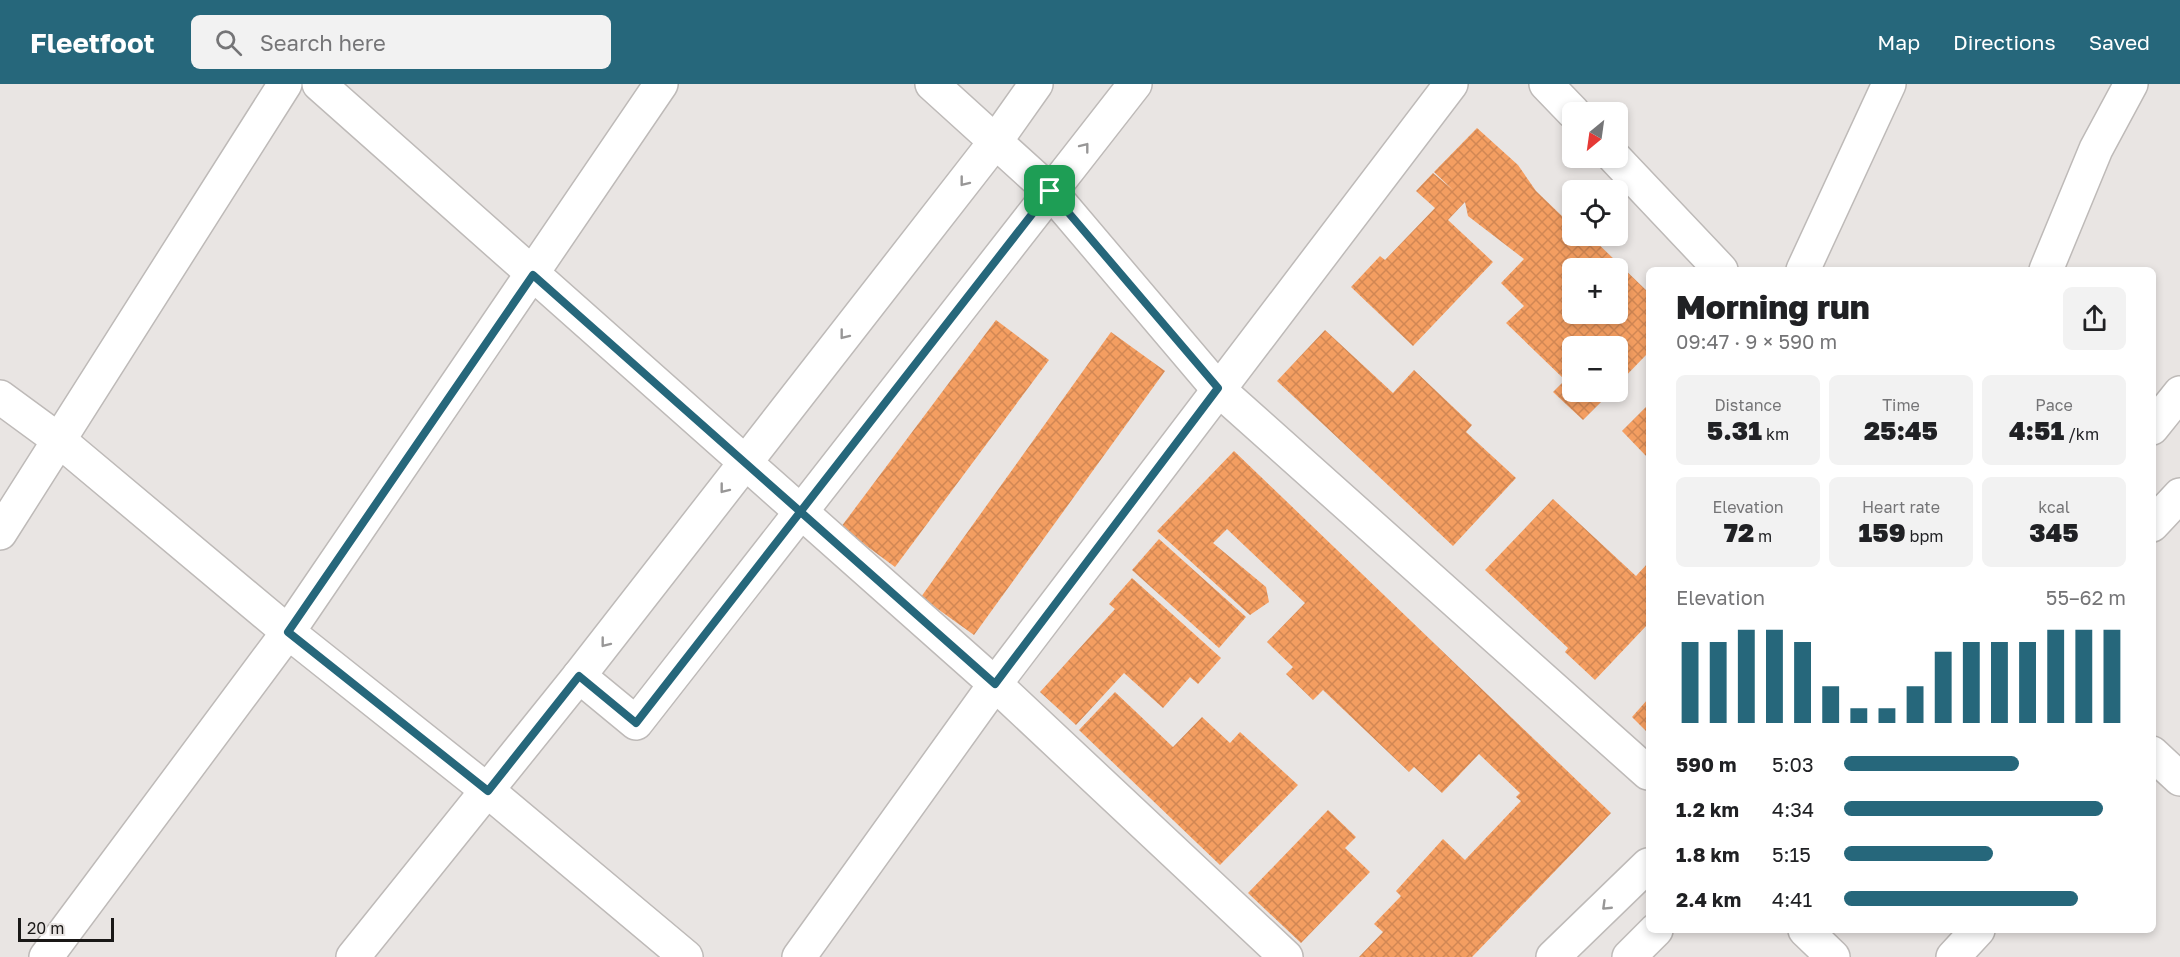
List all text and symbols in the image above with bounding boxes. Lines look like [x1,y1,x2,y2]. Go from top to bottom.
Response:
search box [191,15,611,69]
text: Fleetfoot [30,26,155,59]
icon: search [212,26,245,59]
text: Search here [260,29,386,56]
text: Map [1877,29,1920,55]
text: Directions [1953,29,2056,55]
text: Saved [2089,29,2150,55]
north arrow [1562,102,1628,168]
map controls [1562,102,1628,402]
one-way arrow [1077,143,1088,154]
pin [1024,165,1075,216]
icon: arrive [1033,174,1066,207]
one-way arrow [961,175,972,186]
button: locate [1562,180,1628,246]
button: + [1562,258,1628,324]
text: Morning run [1676,287,1870,326]
button: share [2063,287,2126,350]
one-way arrow [840,328,851,339]
text: 09:47 · 9 × 590 m [1676,329,1837,353]
button: − [1562,336,1628,402]
text: Distance [1714,395,1782,415]
text: Time [1882,395,1920,415]
text: Pace [2035,395,2073,415]
text: 5.31 [1707,415,1762,446]
text: 25:45 [1864,415,1938,446]
text: 4:51 [2009,415,2064,446]
text: km [1762,424,1789,444]
text: /km [2064,424,2099,444]
one-way arrow [720,482,731,493]
text: Elevation [1712,497,1784,517]
text: Heart rate [1862,497,1940,517]
text: kcal [2038,497,2070,517]
text: 72 [1724,517,1754,548]
text: 159 [1859,517,1906,548]
text: 345 [2029,517,2079,548]
text: m [1754,526,1772,546]
text: bpm [1906,526,1943,546]
text: Elevation [1676,585,1765,609]
text: 55–62 m [2046,585,2126,609]
one-way arrow [601,636,612,647]
text: 590 m [1676,752,1736,776]
text: 5:03 [1772,752,1814,776]
text: 1.2 km [1676,797,1739,821]
text: 4:34 [1772,797,1814,821]
text: 1.8 km [1676,842,1740,866]
text: 5:15 [1772,842,1811,866]
text: 2.4 km [1676,887,1741,911]
text: 4:41 [1772,887,1812,911]
one-way arrow [1603,898,1614,909]
scale bar [18,915,114,942]
text: 20 m [27,918,64,938]

